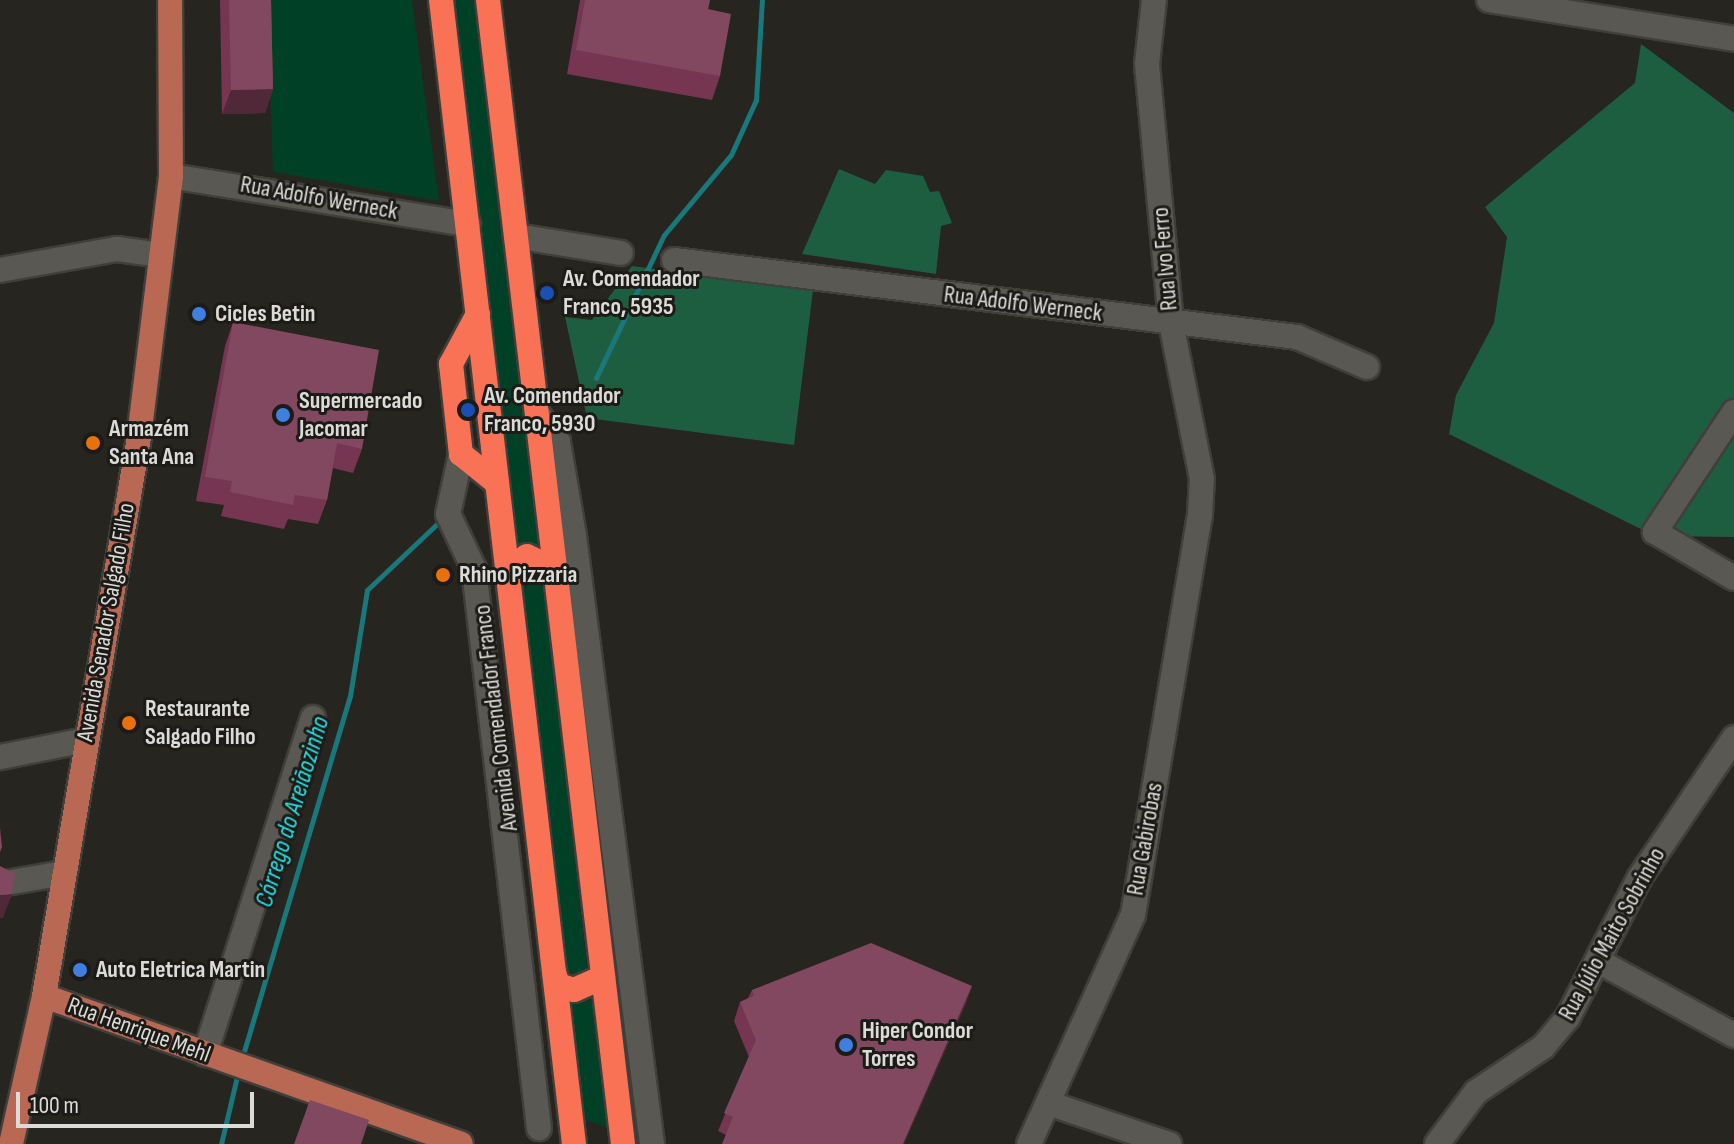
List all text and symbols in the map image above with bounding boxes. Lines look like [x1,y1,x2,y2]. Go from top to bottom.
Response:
street label: Rua Adolfo Werneck [238,170,400,226]
street label: Rua Ivo Ferro [1146,206,1184,312]
place label: Av. Comendador Franco, 5935 [563,265,700,321]
street label: Rua Adolfo Werneck [942,280,1104,328]
marker: Av. Comendador Franco, 5935 [538,284,556,302]
place label: Cicles Betin [215,300,315,328]
marker: Cicles Betin [190,305,208,323]
place label: Av. Comendador Franco, 5930 [484,382,621,438]
place label: Supermercado Jacomar [299,387,422,443]
marker: Av. Comendador Franco, 5930 [459,401,477,419]
marker: Supermercado Jacomar [274,406,292,424]
place label: Armazém Santa Ana [109,415,194,471]
marker: Armazém Santa Ana [84,434,102,452]
street label: Avenida Senador Salgado Filho [71,501,141,743]
place label: Rhino Pizzaria [459,561,577,589]
marker: Rhino Pizzaria [434,566,452,584]
street label: Avenida Comendador Franco [468,603,524,833]
place label: Restaurante Salgado Filho [145,695,256,751]
water label: Córrego do Areiãozinho [249,713,337,911]
marker: Restaurante Salgado Filho [120,714,138,732]
street label: Rua Gabirobas [1121,780,1169,898]
street label: Rua Júlio Maito Sobrinho [1553,843,1671,1025]
place label: Auto Eletrica Martin [96,956,265,984]
marker: Auto Eletrica Martin [71,961,89,979]
street label: Rua Henrique Mehl [64,991,214,1069]
place label: Hiper Condor Torres [862,1017,973,1073]
marker: Hiper Condor Torres [837,1036,855,1054]
scale bar [20,1076,258,1126]
text: 100 m [30,1091,79,1120]

